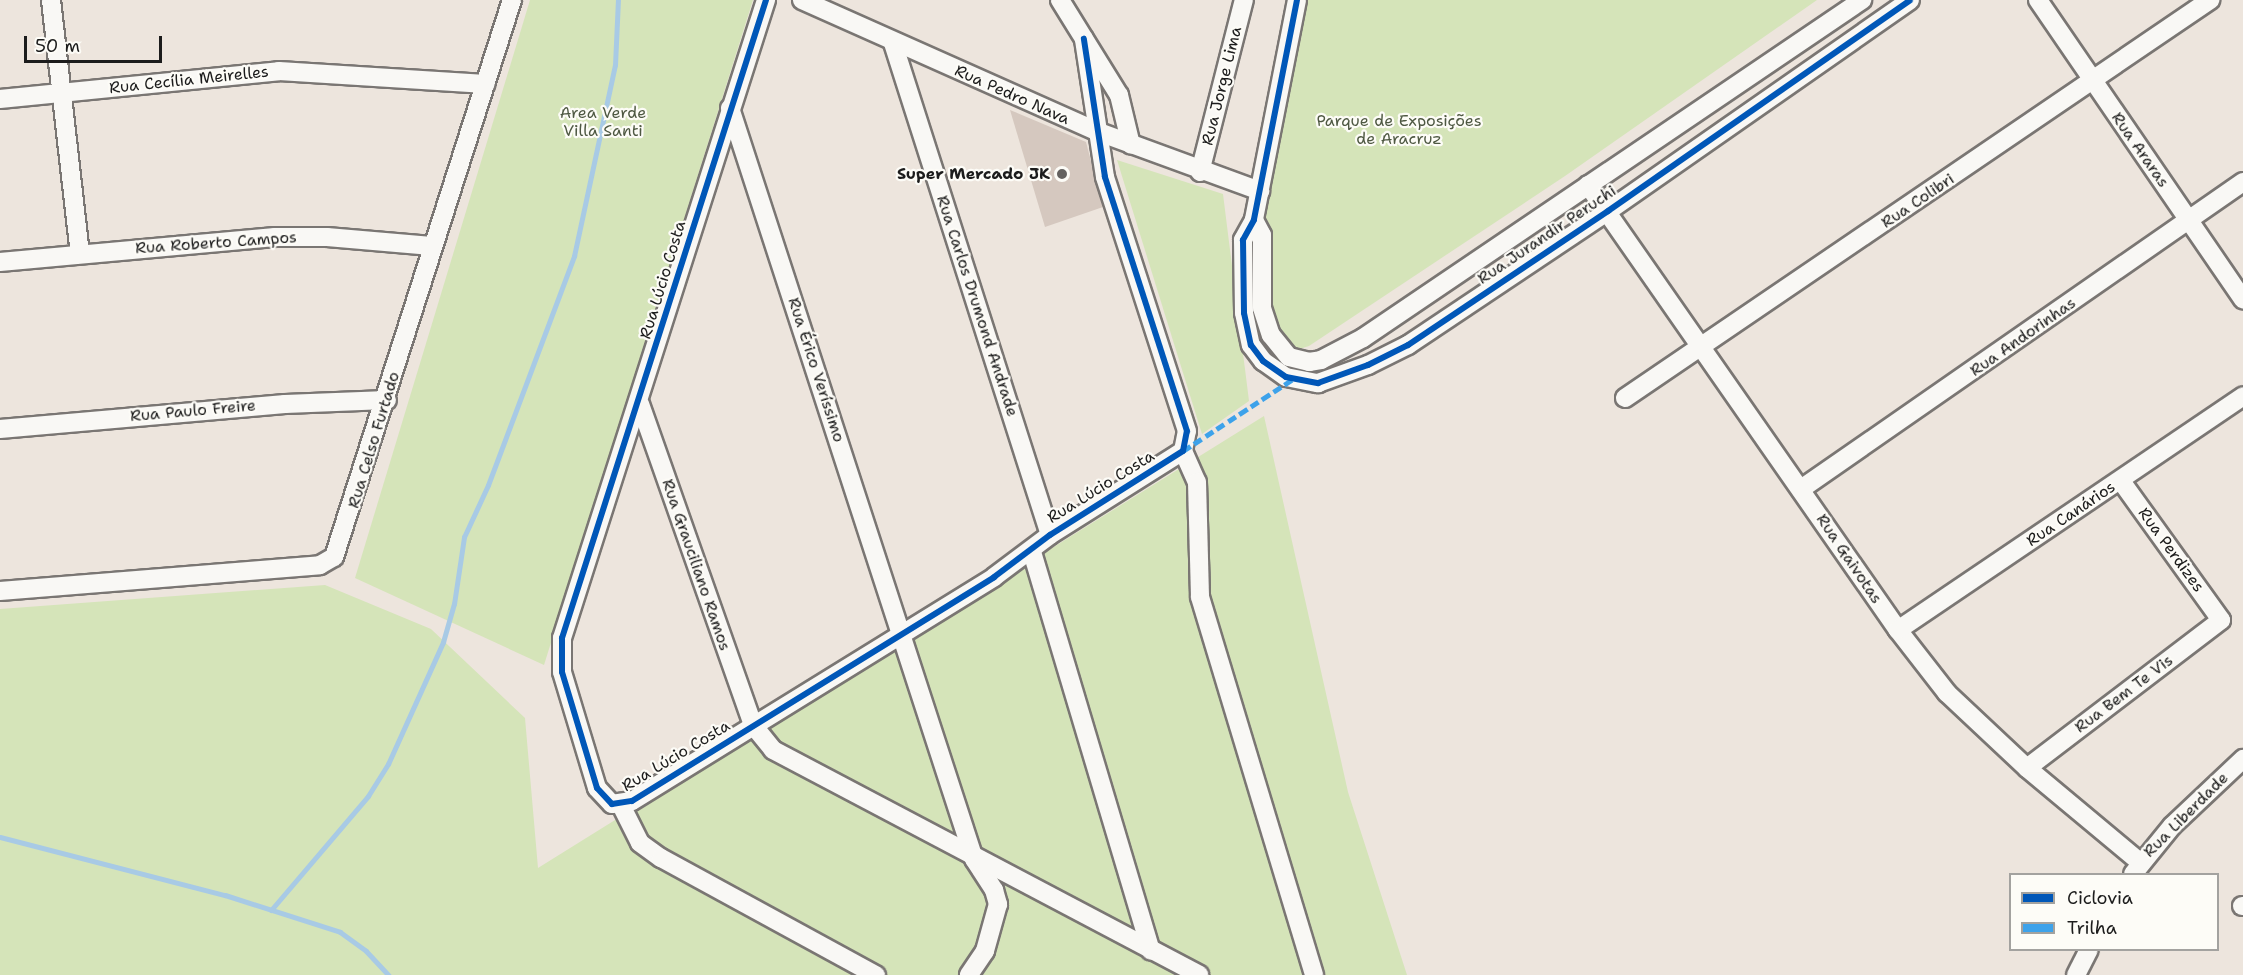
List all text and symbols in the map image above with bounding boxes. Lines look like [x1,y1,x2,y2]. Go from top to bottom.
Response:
scale bar [27,24,165,62]
street label: Rua Jorge Lima [1198,25,1246,147]
text: 50 m [35,34,80,58]
street label: Rua Pedro Nava [951,61,1073,129]
street label: Rua Cecília Meirelles [108,62,270,98]
park label: Area Verde Villa Santi [560,103,646,141]
street label: Rua Araras [2107,109,2173,191]
park label: Parque de Exposições de Aracruz [1316,111,1482,149]
place label: Super Mercado JK [897,164,1050,184]
marker: Super Mercado JK [1055,167,1069,181]
street label: Rua Colibri [1878,170,1958,232]
street label: Rua Jurandir Peruchi [1474,181,1620,289]
street label: Rua Carlos Drumond Andrade [932,193,1022,419]
street label: Rua Lúcio Costa [636,219,690,341]
street label: Rua Roberto Campos [135,228,297,258]
street label: Rua Andorinhas [1966,293,2080,381]
street label: Rua Érico Veríssimo [784,295,848,445]
street label: Rua Celso Furtado [344,369,404,511]
street label: Rua Paulo Freire [129,396,257,426]
street label: Rua Lúcio Costa [1044,446,1158,528]
street label: Rua Grauciliano Ramos [658,477,734,653]
street label: Rua Canários [2023,477,2119,551]
street label: Rua Perdizes [2134,504,2208,596]
street label: Rua Gaivotas [1812,511,1886,607]
street label: Rua Bem Te Vis [2071,651,2177,737]
street label: Rua Lúcio Costa [619,716,733,796]
street label: Rua Liberdade [2140,769,2232,861]
legend [2009,873,2219,951]
text: Ciclovia [2067,886,2133,910]
text: Trilha [2067,916,2117,940]

